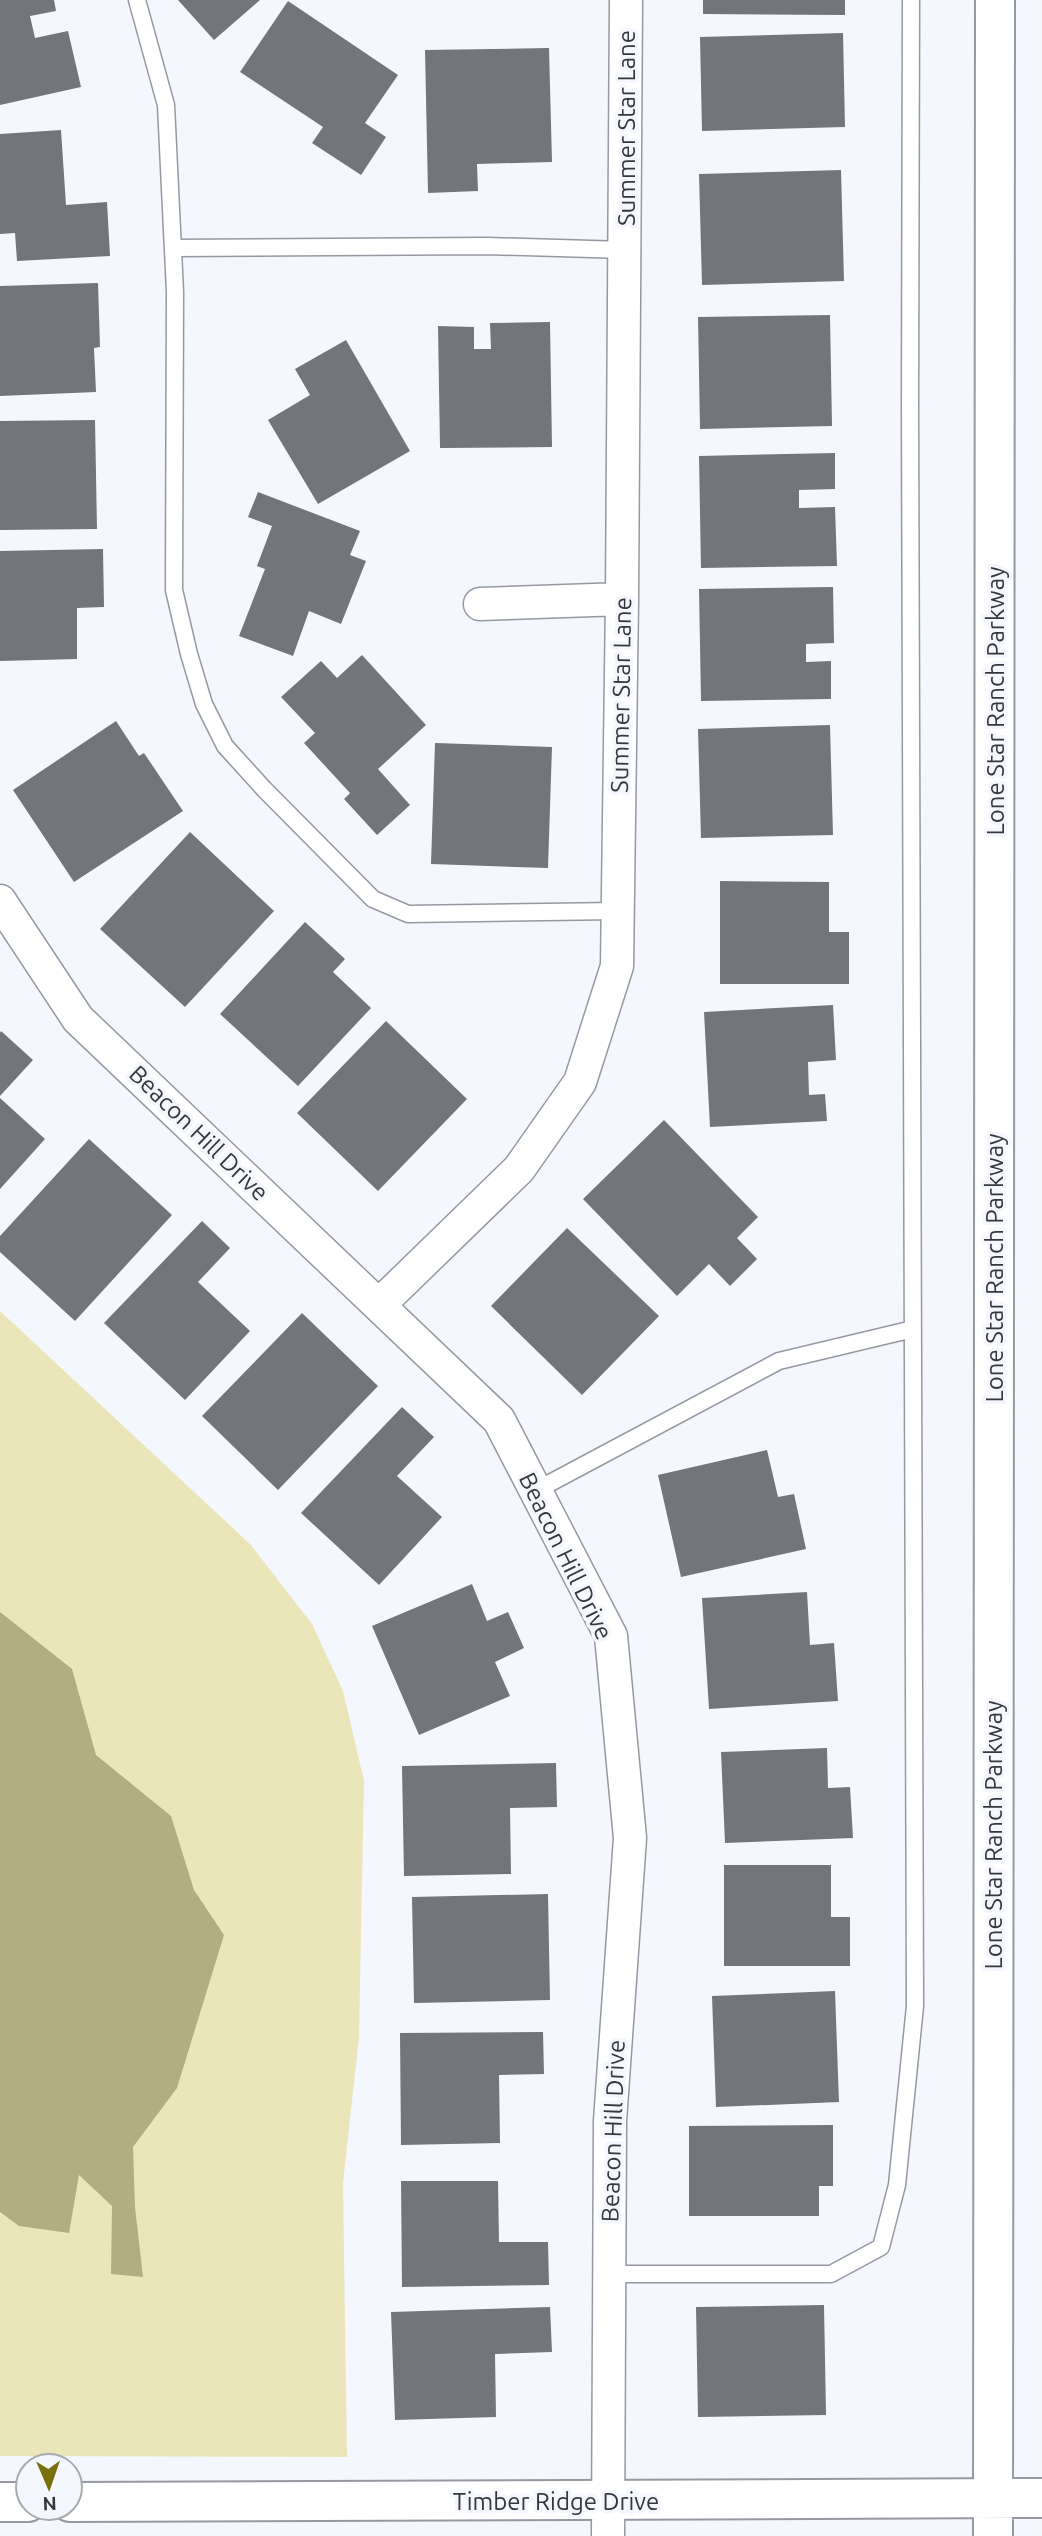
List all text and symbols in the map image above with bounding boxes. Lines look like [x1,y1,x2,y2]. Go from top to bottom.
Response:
street label: Summer Star Lane [613,30,640,226]
street label: Lone Star Ranch Parkway [982,566,1009,836]
street label: Summer Star Lane [606,597,636,793]
street label: Beacon Hill Drive [124,1060,274,1206]
street label: Lone Star Ranch Parkway [981,1133,1008,1403]
street label: Beacon Hill Drive [514,1468,618,1644]
street label: Lone Star Ranch Parkway [980,1700,1007,1970]
street label: Beacon Hill Drive [596,2039,630,2223]
north arrow [14,2452,84,2522]
street label: Timber Ridge Drive [453,2488,659,2515]
text: N [42,2493,57,2515]

